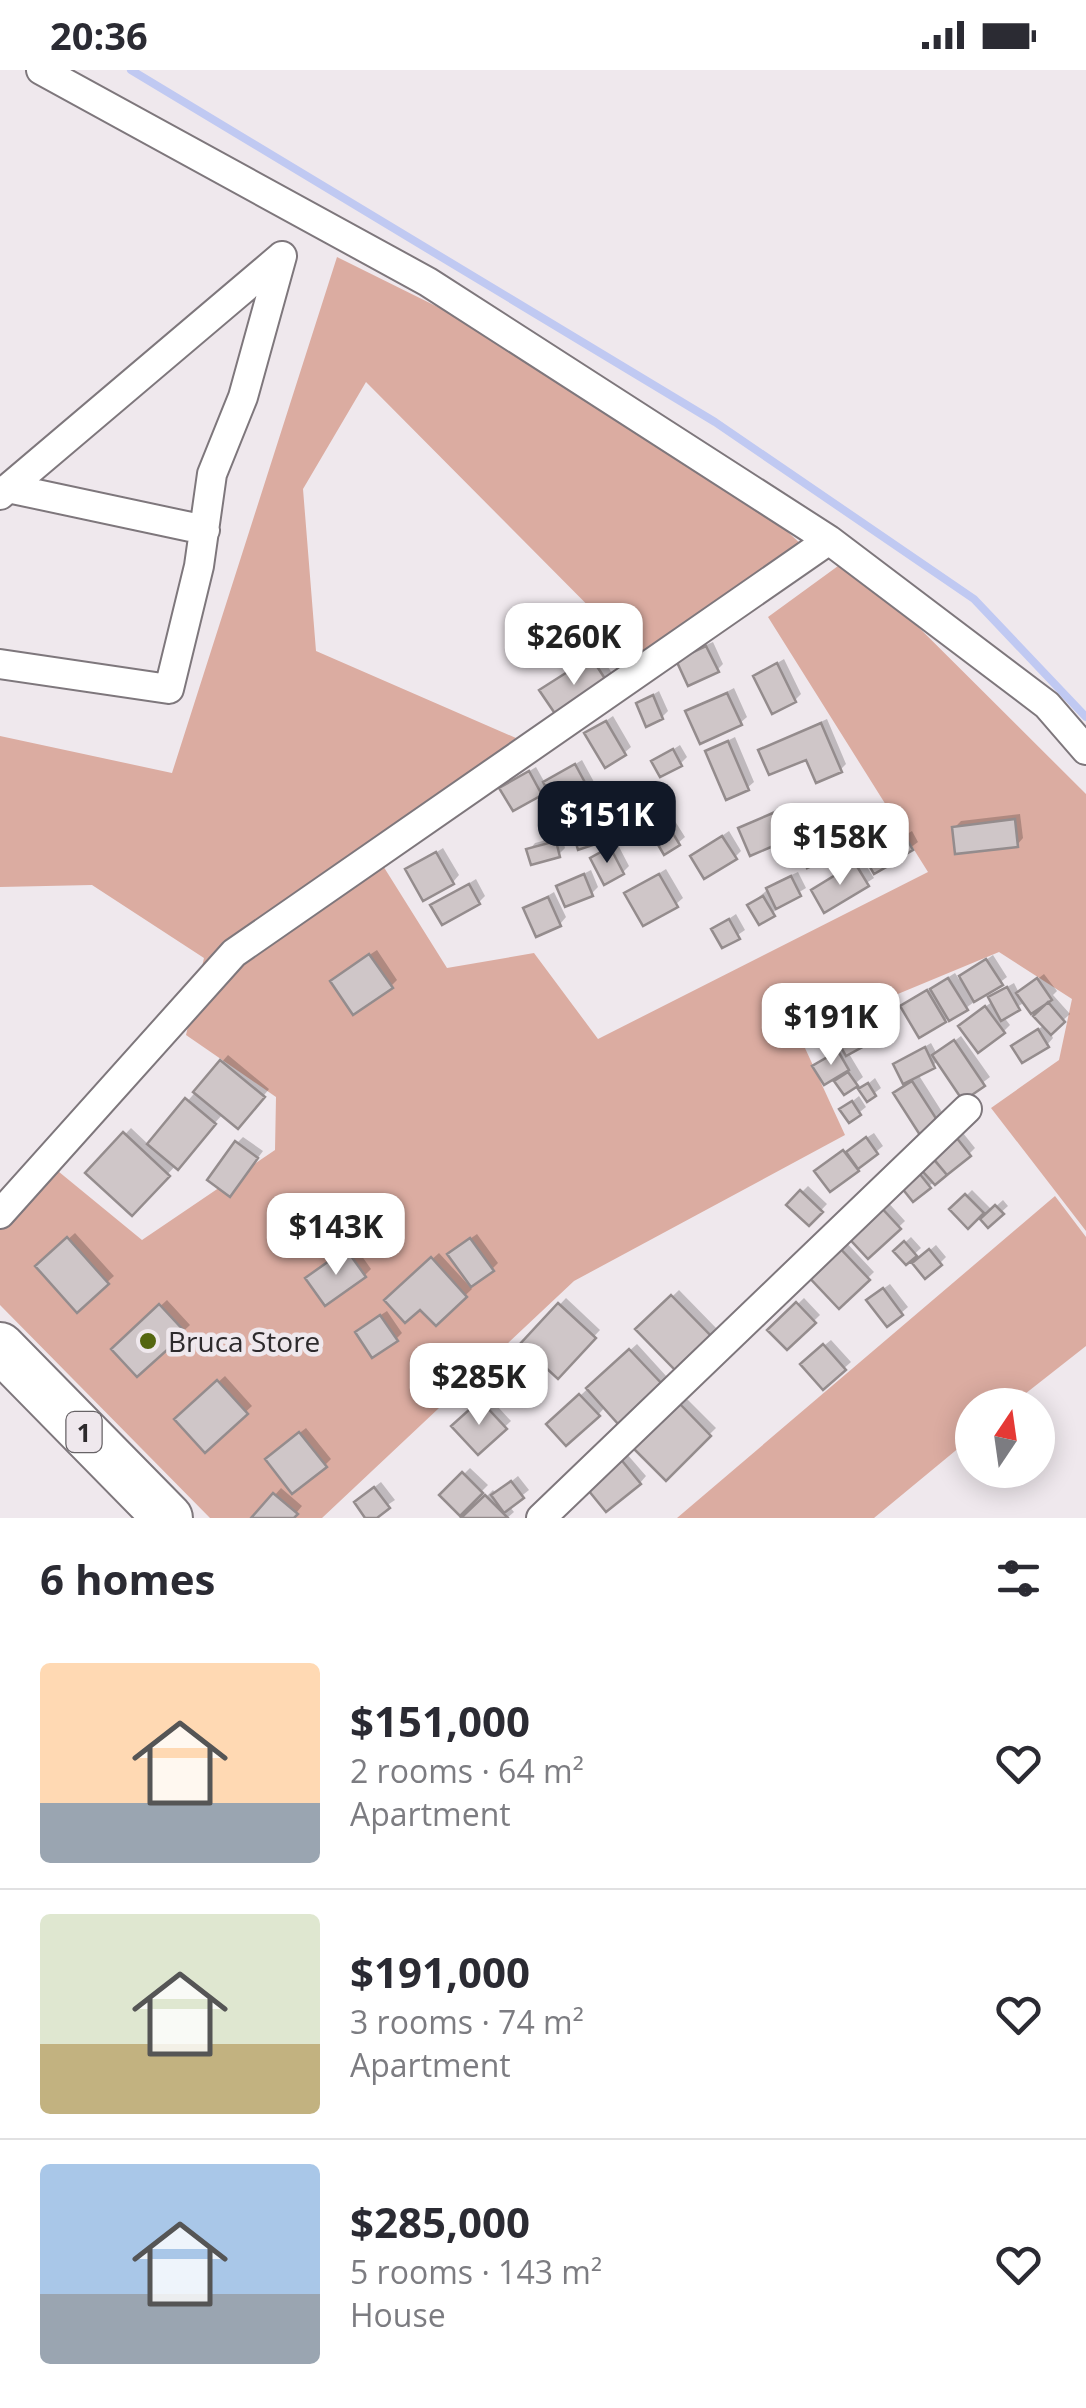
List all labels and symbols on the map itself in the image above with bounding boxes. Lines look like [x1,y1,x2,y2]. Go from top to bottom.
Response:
pin: $260K [504,603,644,688]
pin: $151K [537,781,677,866]
pin: $158K [770,803,910,888]
pin: $191K [761,983,901,1068]
pin: $143K [266,1193,406,1278]
place label: Bruca Store [168,1322,320,1360]
marker: Bruca Store [137,1330,159,1352]
pin: $285K [409,1343,549,1428]
north arrow [955,1388,1055,1488]
road number: 1 [66,1412,102,1452]

